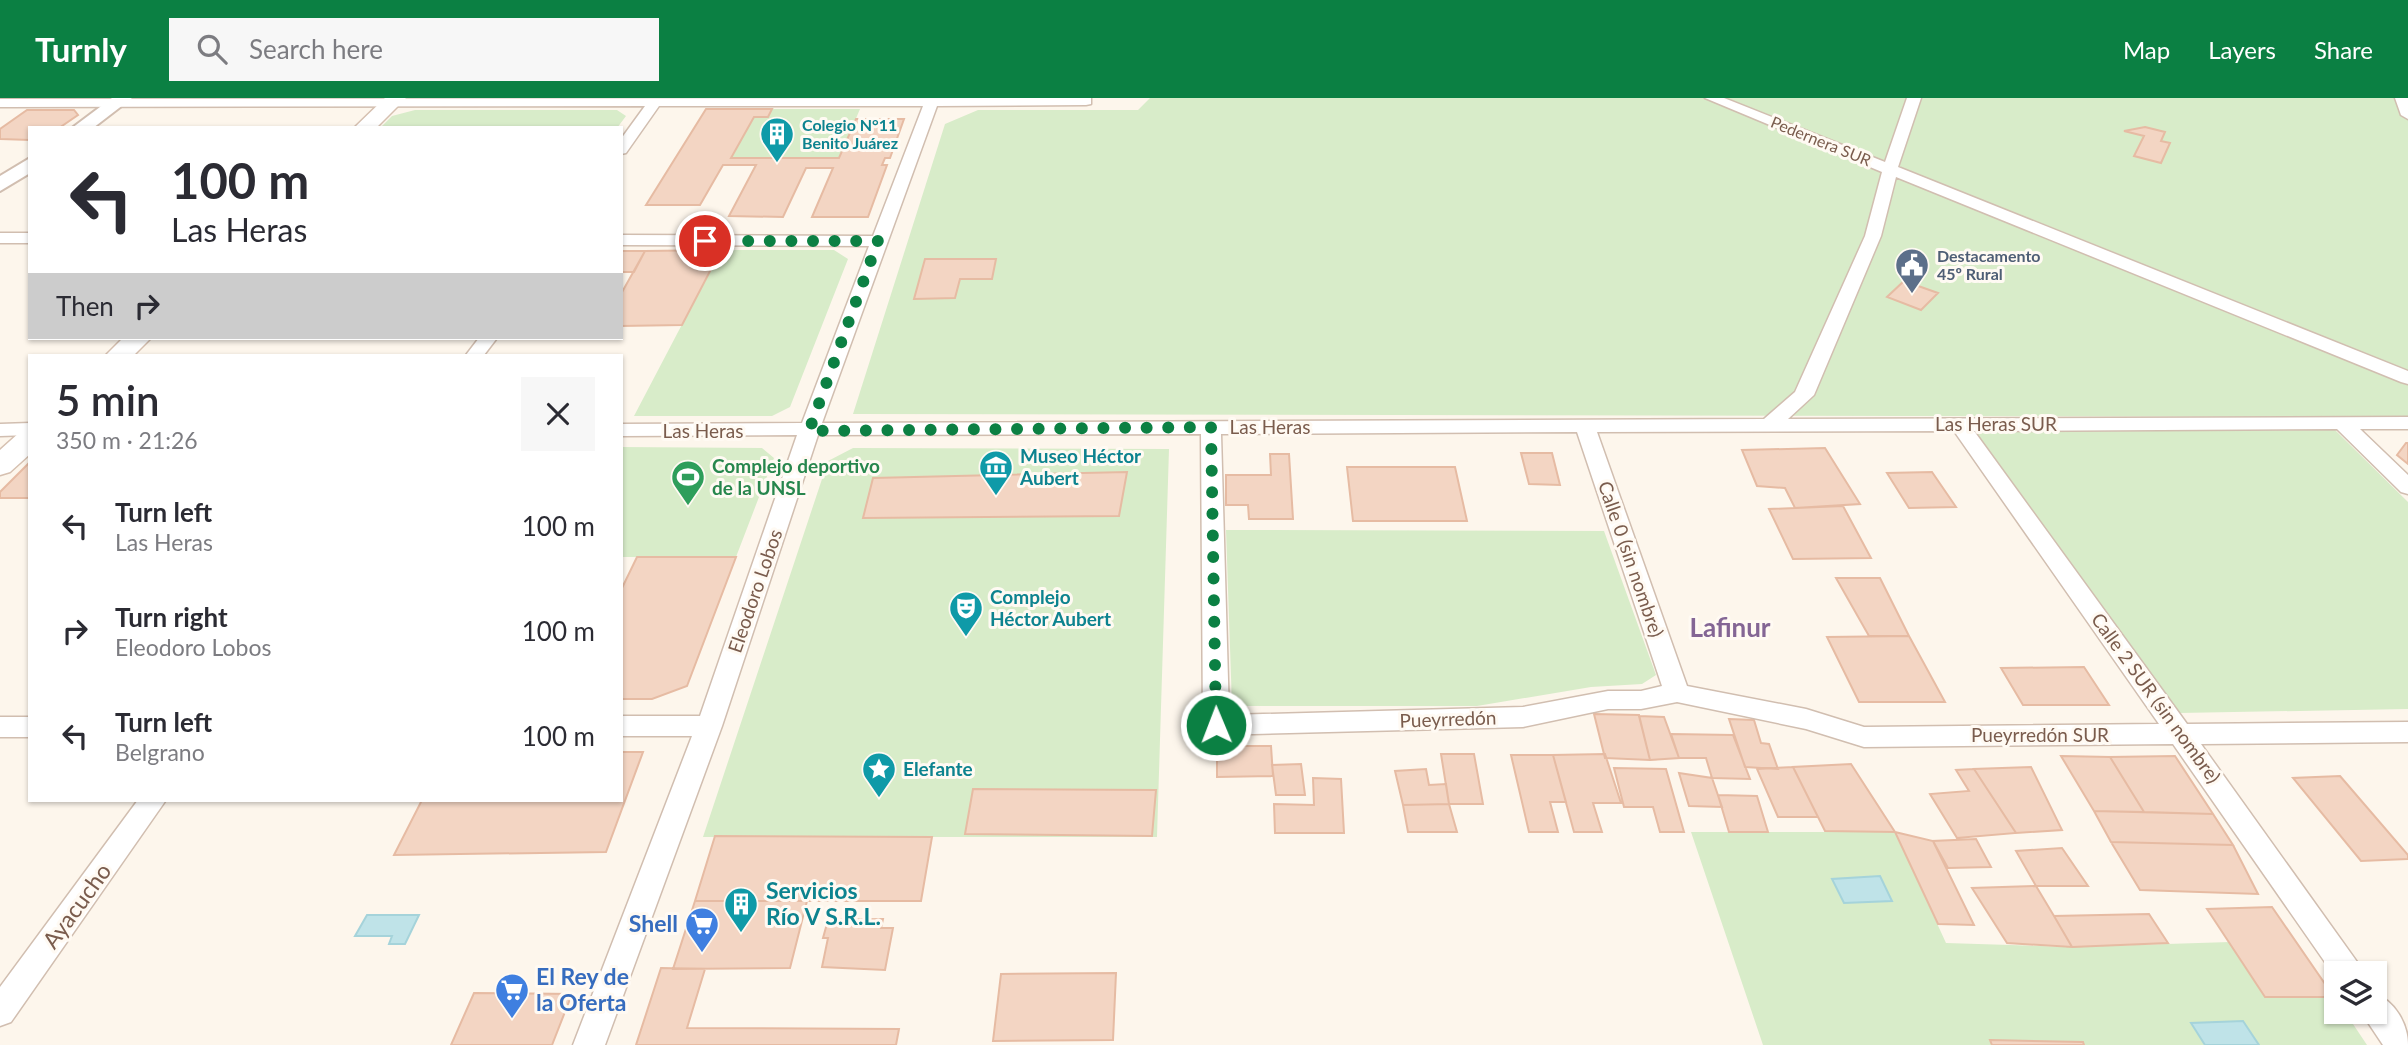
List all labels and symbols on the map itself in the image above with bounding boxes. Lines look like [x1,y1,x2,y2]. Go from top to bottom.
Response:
street label: Pedernera SUR [1768,112,1874,169]
building icon: Colegio N°11 Benito Juárez [758,115,796,164]
place label: Colegio N°11 Benito Juárez [802,115,898,152]
pin [675,211,735,271]
public building icon: Destacamento 45º Rural [1893,246,1931,295]
place label: Destacamento 45º Rural [1937,246,2040,283]
street label: Las Heras SUR [1935,412,2057,435]
street label: Las Heras [1230,415,1310,438]
street label: Las Heras [663,419,743,442]
place label: Museo Héctor Aubert [1019,444,1142,489]
museum icon: Museo Héctor Aubert [977,448,1015,497]
place label: Complejo deportivo de la UNSL [712,454,880,499]
sports icon: Complejo deportivo de la UNSL [669,458,707,507]
street label: Calle 0 (sin nombre) [1594,478,1669,640]
street label: Eleodoro Lobos [723,526,786,656]
place label: Complejo Héctor Aubert [990,585,1111,630]
theatre icon: Complejo Héctor Aubert [947,589,985,638]
street label: Calle 2 SUR (sin nombre) [2087,608,2226,787]
district label: Lafinur [1689,611,1771,643]
position arrow [1179,688,1253,762]
street label: Pueyrredón [1399,705,1497,732]
street label: Pueyrredón SUR [1971,723,2109,746]
place icon: Elefante [860,750,898,799]
place label: Elefante [903,757,973,780]
street label: Ayacucho [36,857,116,953]
place label: Servicios Río V S.R.L. [766,876,881,930]
building icon: Servicios Río V S.R.L. [722,885,760,934]
supermarket icon: Shell [683,905,721,954]
place label: Shell [629,909,678,937]
place label: El Rey de la Oferta [536,962,629,1016]
supermarket icon: El Rey de la Oferta [493,971,531,1020]

